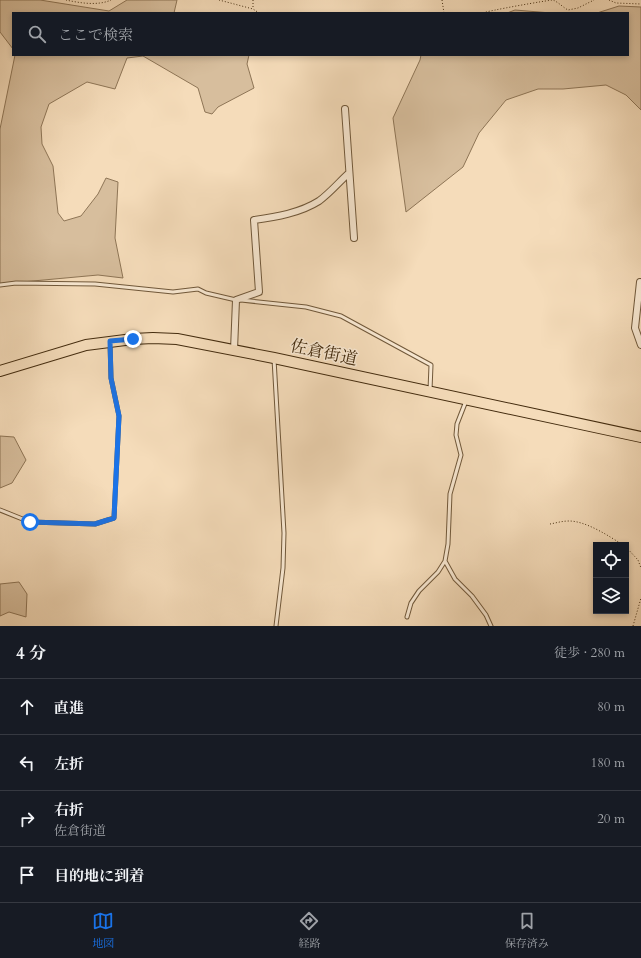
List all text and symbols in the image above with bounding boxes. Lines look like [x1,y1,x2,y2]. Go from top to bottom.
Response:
search box [12,12,629,56]
icon: search [26,23,48,45]
text: ここで検索 [58,25,133,45]
route end [124,330,142,348]
street label: 佐倉街道 [288,334,360,371]
route start [21,513,39,531]
map controls [593,542,629,614]
button: locate [593,542,629,578]
button: layers [593,578,629,614]
text: 4 分 [16,642,46,665]
text: 徒歩 · 280 m [554,644,625,662]
icon: ahead [16,696,38,718]
text: 直進 [54,698,84,718]
text: 80 m [597,698,625,716]
icon: left [16,752,38,774]
text: 左折 [54,754,84,774]
text: 180 m [591,754,625,772]
text: 右折 [54,800,84,820]
icon: right [16,808,38,830]
text: 20 m [597,810,625,828]
text: 佐倉街道 [54,822,106,840]
icon: arrive [16,864,38,886]
text: 目的地に到着 [54,866,144,886]
tab: 地図 [92,910,114,951]
tab: 経路 [298,910,320,951]
tab: 保存済み [505,910,549,951]

